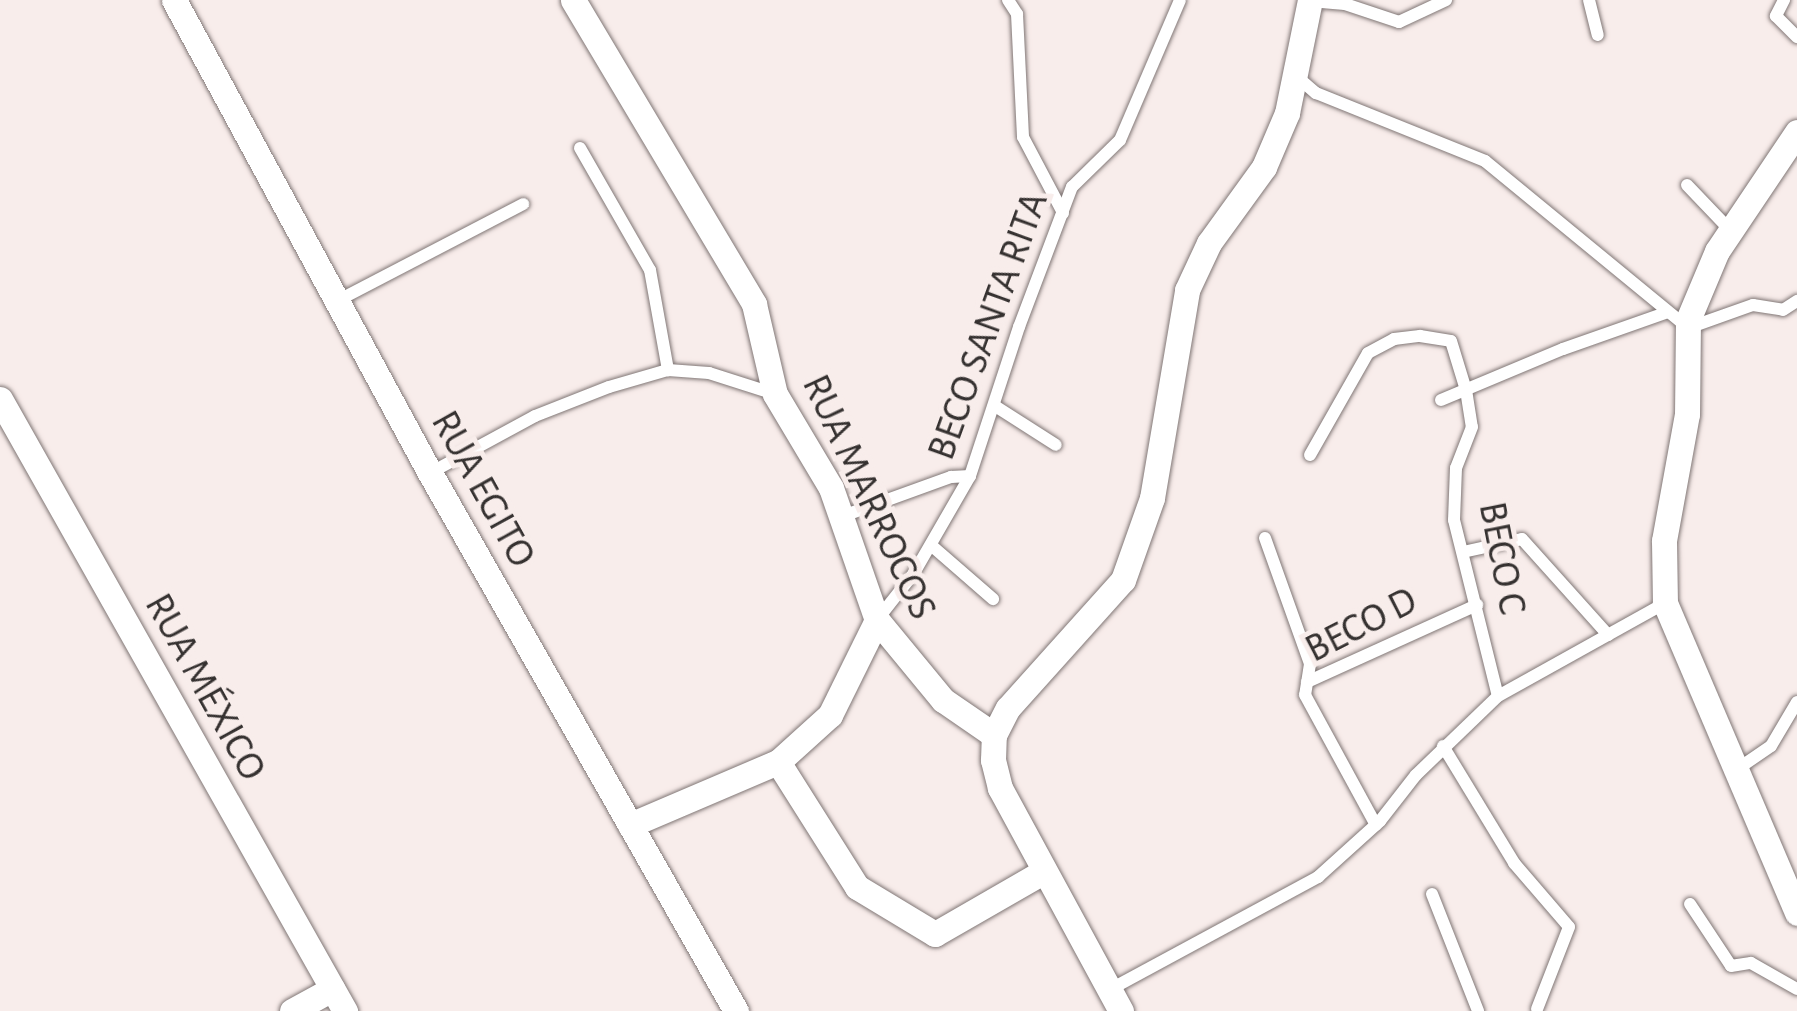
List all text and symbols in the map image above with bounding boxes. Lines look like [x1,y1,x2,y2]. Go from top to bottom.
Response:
street label: BECO SANTA RITA [917,185,1059,467]
street label: RUA MARROCOS [791,367,947,627]
street label: RUA EGITO [420,402,546,576]
street label: BECO C [1468,498,1536,618]
street label: BECO D [1297,577,1425,673]
street label: RUA MÉXICO [134,585,276,789]

